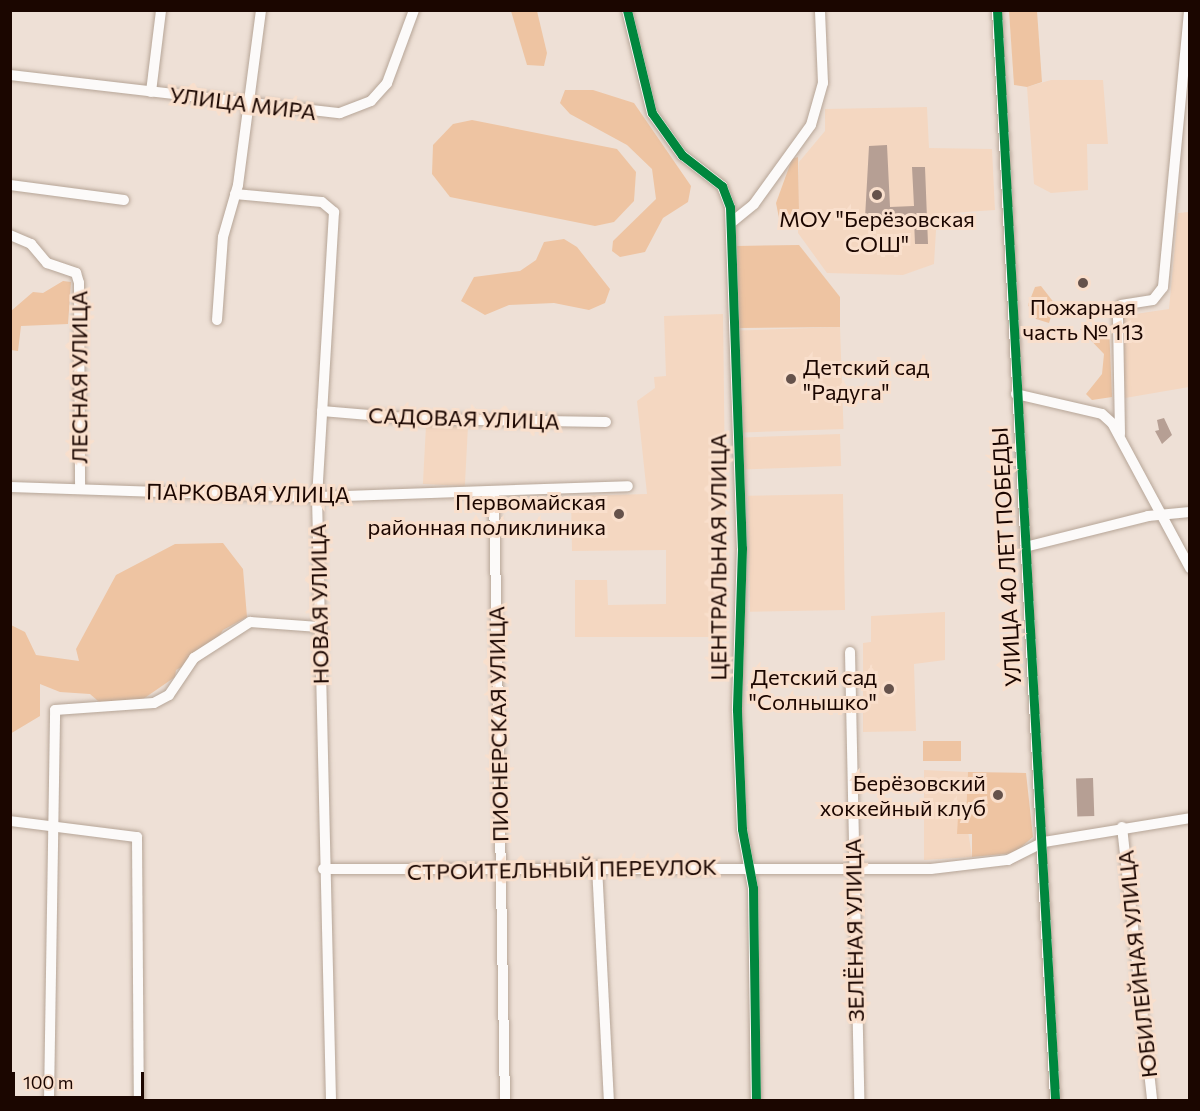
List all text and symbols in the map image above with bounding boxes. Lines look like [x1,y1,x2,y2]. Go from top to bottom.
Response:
street label: УЛИЦА МИРА [168,81,318,125]
marker: МОУ "Берёзовская СОШ" [870,188,884,202]
place label: МОУ "Берёзовская СОШ" [779,205,975,256]
marker: Пожарная часть № 113 [1076,276,1090,290]
street label: ЛЕСНАЯ УЛИЦА [66,290,92,464]
place label: Пожарная часть № 113 [1022,293,1144,344]
place label: Детский сад "Радуга" [803,353,929,404]
marker: Детский сад "Радуга" [784,372,798,386]
street label: САДОВАЯ УЛИЦА [368,401,560,435]
street label: УЛИЦА 40 ЛЕТ ПОБЕДЫ [986,427,1026,687]
street label: ЦЕНТРАЛЬНАЯ УЛИЦА [705,433,731,681]
street label: ПАРКОВАЯ УЛИЦА [146,478,350,508]
place label: Первомайская районная поликлиника [367,488,606,540]
marker: Первомайская районная поликлиника [610,505,628,523]
street label: НОВАЯ УЛИЦА [304,523,334,685]
street label: ПИОНЕРСКАЯ УЛИЦА [483,606,513,842]
place label: Детский сад "Солнышко" [749,663,877,714]
marker: Детский сад "Солнышко" [882,682,896,696]
place label: Берёзовский хоккейный клуб [820,769,986,820]
marker: Берёзовский хоккейный клуб [991,788,1005,802]
street label: ЗЕЛЁНАЯ УЛИЦА [839,838,869,1022]
street label: ЮБИЛЕЙНАЯ УЛИЦА [1112,849,1162,1079]
street label: СТРОИТЕЛЬНЫЙ ПЕРЕУЛОК [407,853,717,885]
scale bar [15,1060,147,1098]
text: 100 m [23,1071,73,1093]

